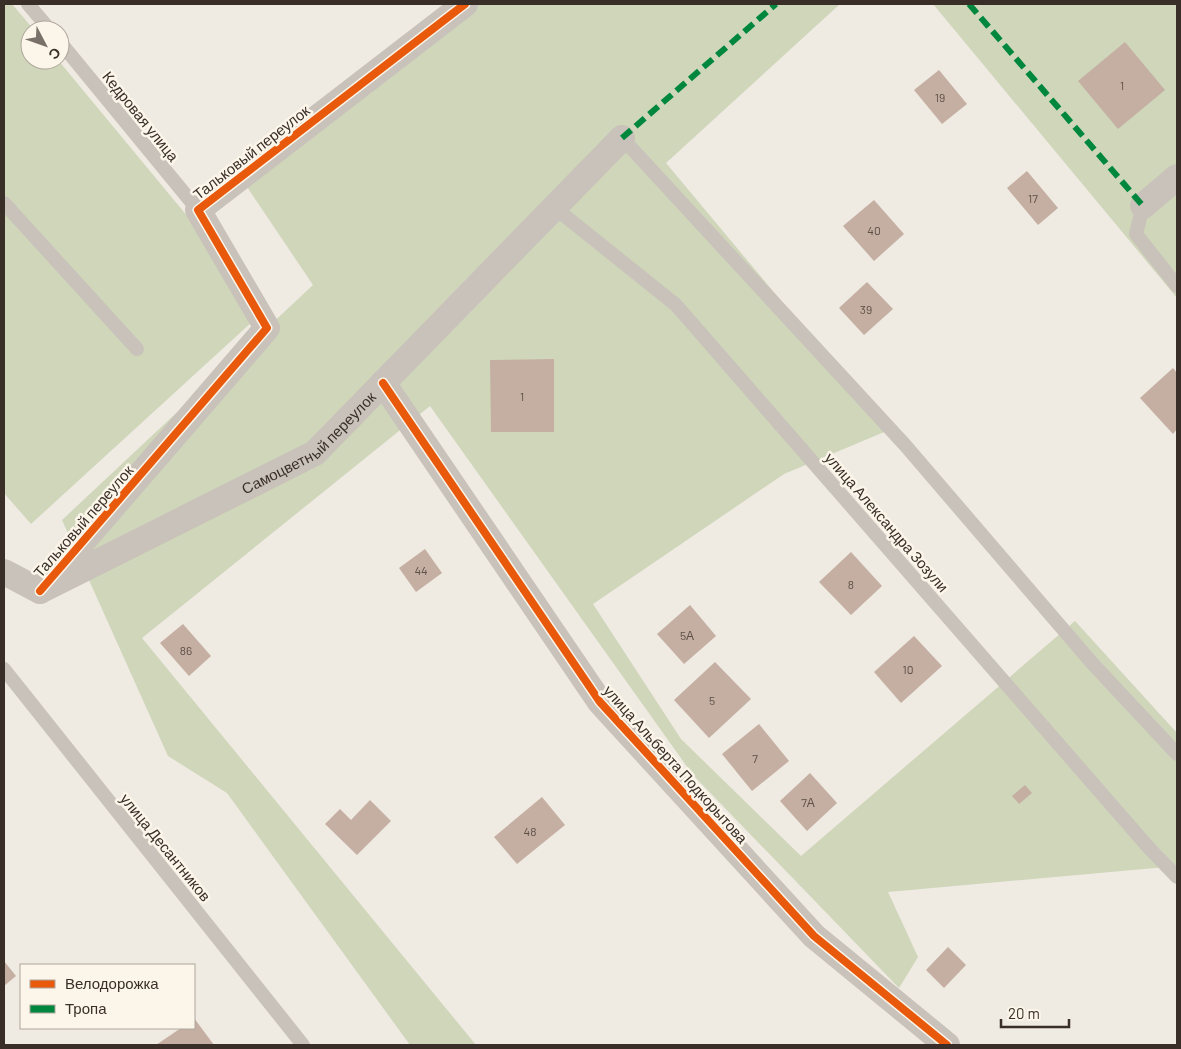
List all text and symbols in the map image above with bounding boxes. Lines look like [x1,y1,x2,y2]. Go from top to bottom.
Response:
north arrow [20,20,70,70]
text: С [45,44,65,63]
street label: Кедровая улица [99,67,183,165]
house number: 1 [1120,78,1124,92]
house number: 19 [935,90,945,104]
street label: Тальковый переулок [189,101,313,203]
house number: 17 [1028,191,1038,205]
house number: 40 [867,223,881,237]
house number: 39 [860,302,872,316]
street label: Самоцветный переулок [238,387,379,497]
house number: 1 [520,389,524,403]
street label: улица Александра Зозули [822,449,952,595]
street label: Тальковый переулок [29,461,137,581]
house number: 44 [414,563,428,577]
house number: 8 [848,577,854,591]
house number: 5А [680,628,694,642]
house number: 86 [180,643,192,657]
house number: 10 [903,662,913,676]
street label: улица Альберта Подкорытова [600,681,752,847]
house number: 5 [709,693,715,707]
house number: 7 [752,751,758,765]
street label: улица Десантников [117,789,215,905]
house number: 7А [801,795,815,809]
house number: 48 [524,824,536,838]
legend [20,964,195,1029]
text: Велодорожка [65,974,159,992]
scale bar [1001,996,1068,1028]
text: Тропа [65,999,107,1017]
text: 20 m [1008,1004,1040,1022]

